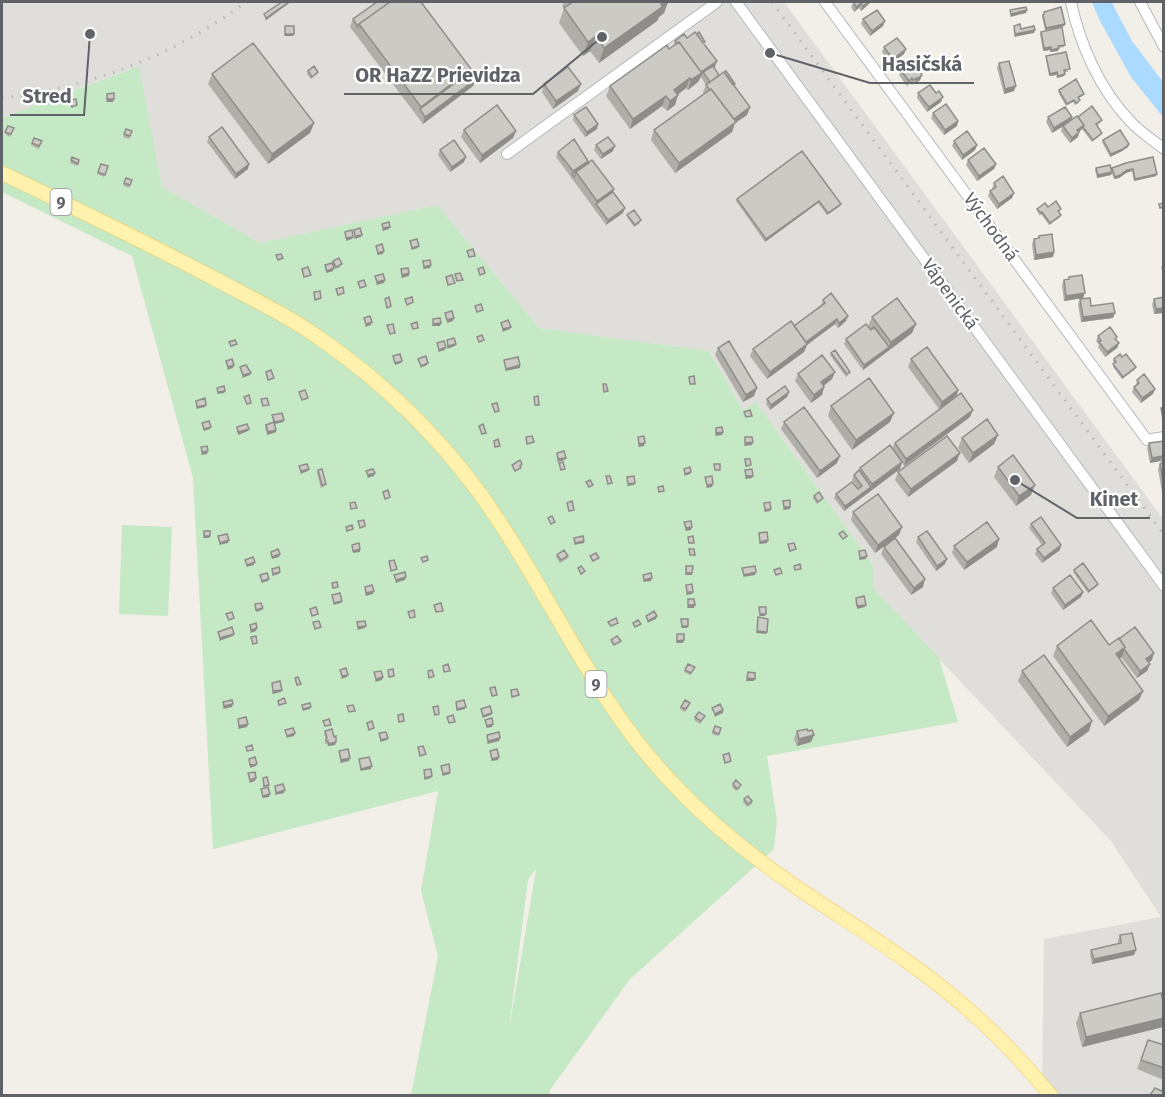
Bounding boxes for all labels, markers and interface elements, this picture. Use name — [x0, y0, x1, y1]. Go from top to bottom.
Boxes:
callout: Hasičská — [870, 45, 974, 83]
text: Hasičská — [882, 52, 962, 76]
callout: OR HaZZ Prievidza — [344, 56, 533, 94]
text: OR HaZZ Prievidza — [355, 63, 521, 87]
callout: Stred — [10, 77, 84, 115]
text: Stred — [22, 84, 72, 108]
street label: Východná — [959, 188, 1023, 266]
road number: 9 — [50, 189, 72, 215]
street label: Vápenická — [917, 254, 983, 334]
callout: Kinet — [1077, 480, 1150, 518]
text: Kinet — [1090, 487, 1139, 511]
road number: 9 — [586, 671, 606, 697]

